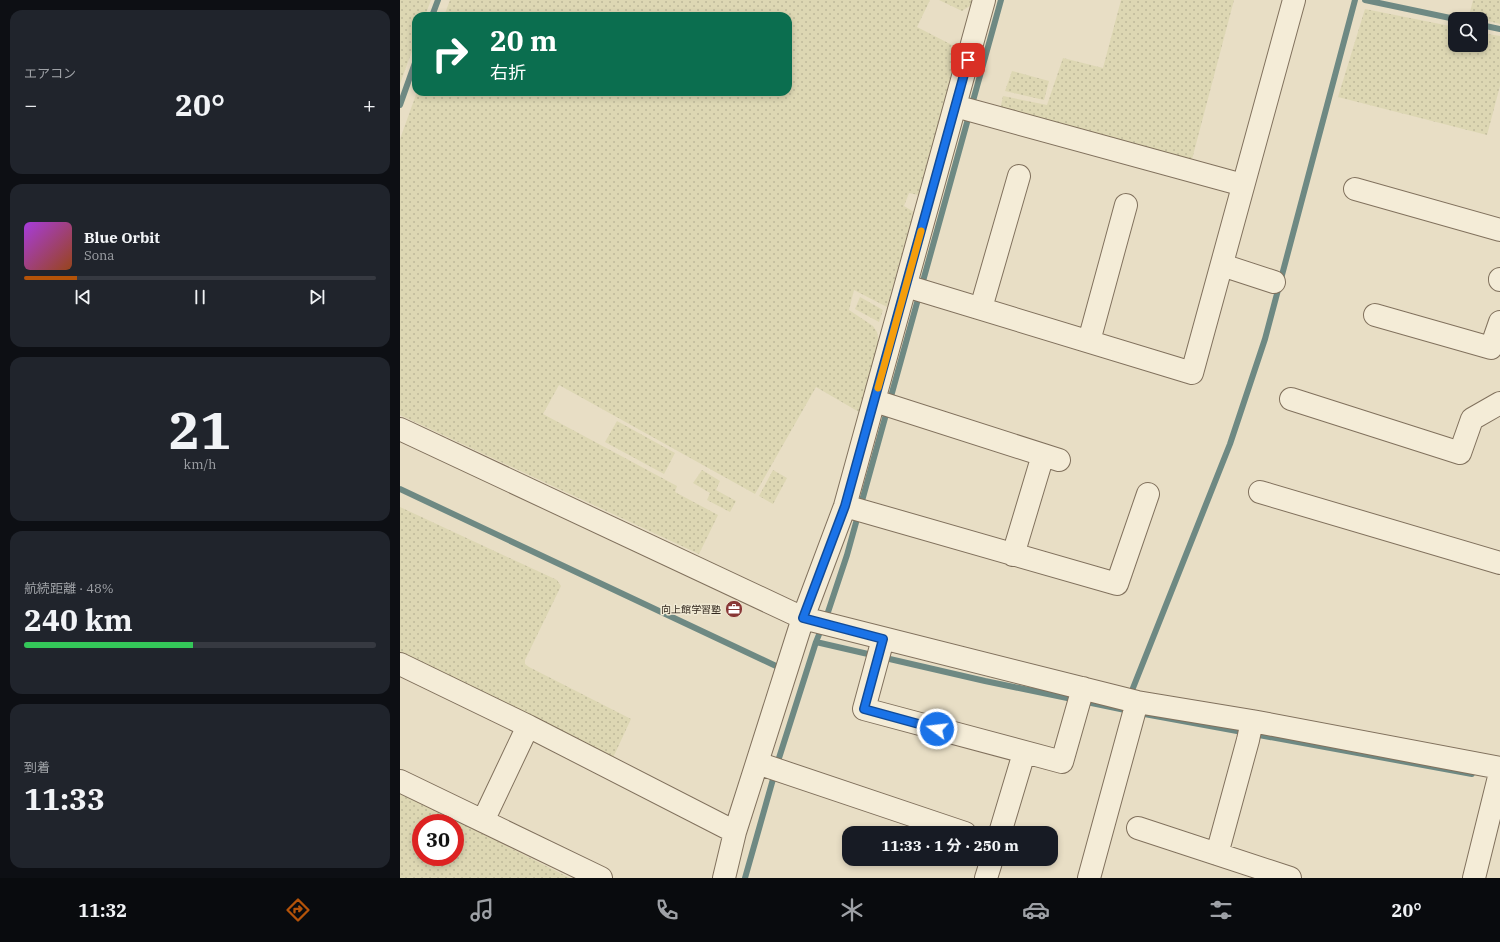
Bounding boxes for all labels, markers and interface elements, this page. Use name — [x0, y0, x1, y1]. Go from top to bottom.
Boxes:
map controls — [1448, 12, 1488, 52]
button: search — [1448, 12, 1488, 52]
text: 20 m — [490, 22, 557, 59]
icon: right — [424, 28, 476, 80]
pin — [951, 43, 985, 77]
icon: arrive — [957, 49, 979, 71]
text: 右折 — [490, 61, 526, 84]
text: エアコン — [24, 65, 76, 82]
text: 20° — [175, 85, 225, 124]
text: − — [24, 90, 37, 119]
text: + — [363, 90, 376, 119]
text: Blue Orbit — [84, 228, 160, 247]
text: Sona — [84, 247, 114, 264]
icon: previous — [72, 286, 94, 308]
icon: pause — [189, 286, 211, 308]
icon: next — [306, 286, 328, 308]
text: 21 — [169, 396, 231, 463]
text: km/h — [184, 456, 216, 473]
text: 航続距離 · 48% — [24, 580, 114, 597]
office icon: 向上館学習塾 — [724, 599, 744, 619]
text: 240 km — [24, 600, 133, 639]
place label: 向上館学習塾 — [661, 603, 721, 616]
position arrow — [916, 708, 958, 750]
text: 到着 — [24, 759, 50, 776]
text: 11:33 — [24, 779, 105, 818]
speed limit sign: 30 — [412, 814, 464, 866]
text: 11:33 · 1 分 · 250 m — [881, 836, 1019, 855]
icon: directions — [284, 896, 312, 924]
icon: music — [468, 896, 496, 924]
icon: phone — [653, 896, 681, 924]
icon: climate — [838, 896, 866, 924]
icon: car — [1022, 896, 1050, 924]
icon: filters — [1207, 896, 1235, 924]
text: 11:32 — [78, 899, 127, 922]
text: 20° — [1392, 899, 1422, 922]

